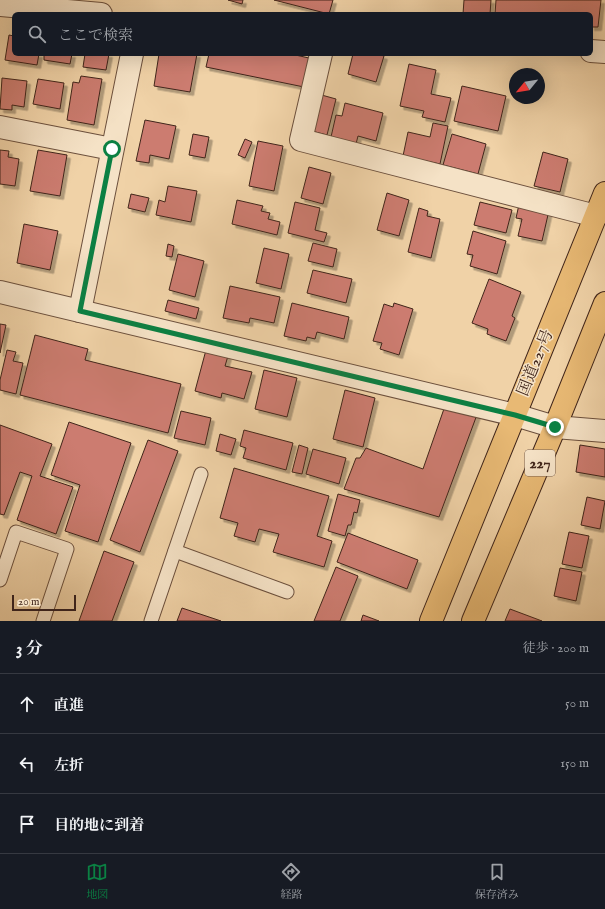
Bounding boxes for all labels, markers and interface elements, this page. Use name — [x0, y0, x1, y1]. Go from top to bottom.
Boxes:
search box — [12, 12, 593, 56]
icon: search — [26, 23, 48, 45]
text: ここで検索 — [58, 26, 133, 45]
north arrow — [509, 68, 545, 104]
route start — [103, 140, 121, 158]
street label: 国道227号 — [514, 327, 558, 399]
route end — [546, 418, 564, 436]
road number: 227 — [525, 450, 555, 476]
scale bar — [12, 593, 76, 612]
text: 20 m — [18, 595, 39, 609]
text: 3 分 — [16, 639, 43, 660]
text: 徒歩 · 200 m — [523, 640, 589, 657]
icon: ahead — [16, 693, 38, 715]
text: 50 m — [565, 695, 589, 712]
text: 直進 — [54, 696, 84, 715]
icon: left — [16, 753, 38, 775]
text: 150 m — [560, 755, 589, 772]
text: 左折 — [54, 756, 84, 775]
icon: arrive — [16, 813, 38, 835]
text: 目的地に到着 — [54, 816, 144, 835]
tab: 地図 — [86, 861, 108, 902]
tab: 経路 — [280, 861, 302, 902]
tab: 保存済み — [475, 861, 519, 902]

